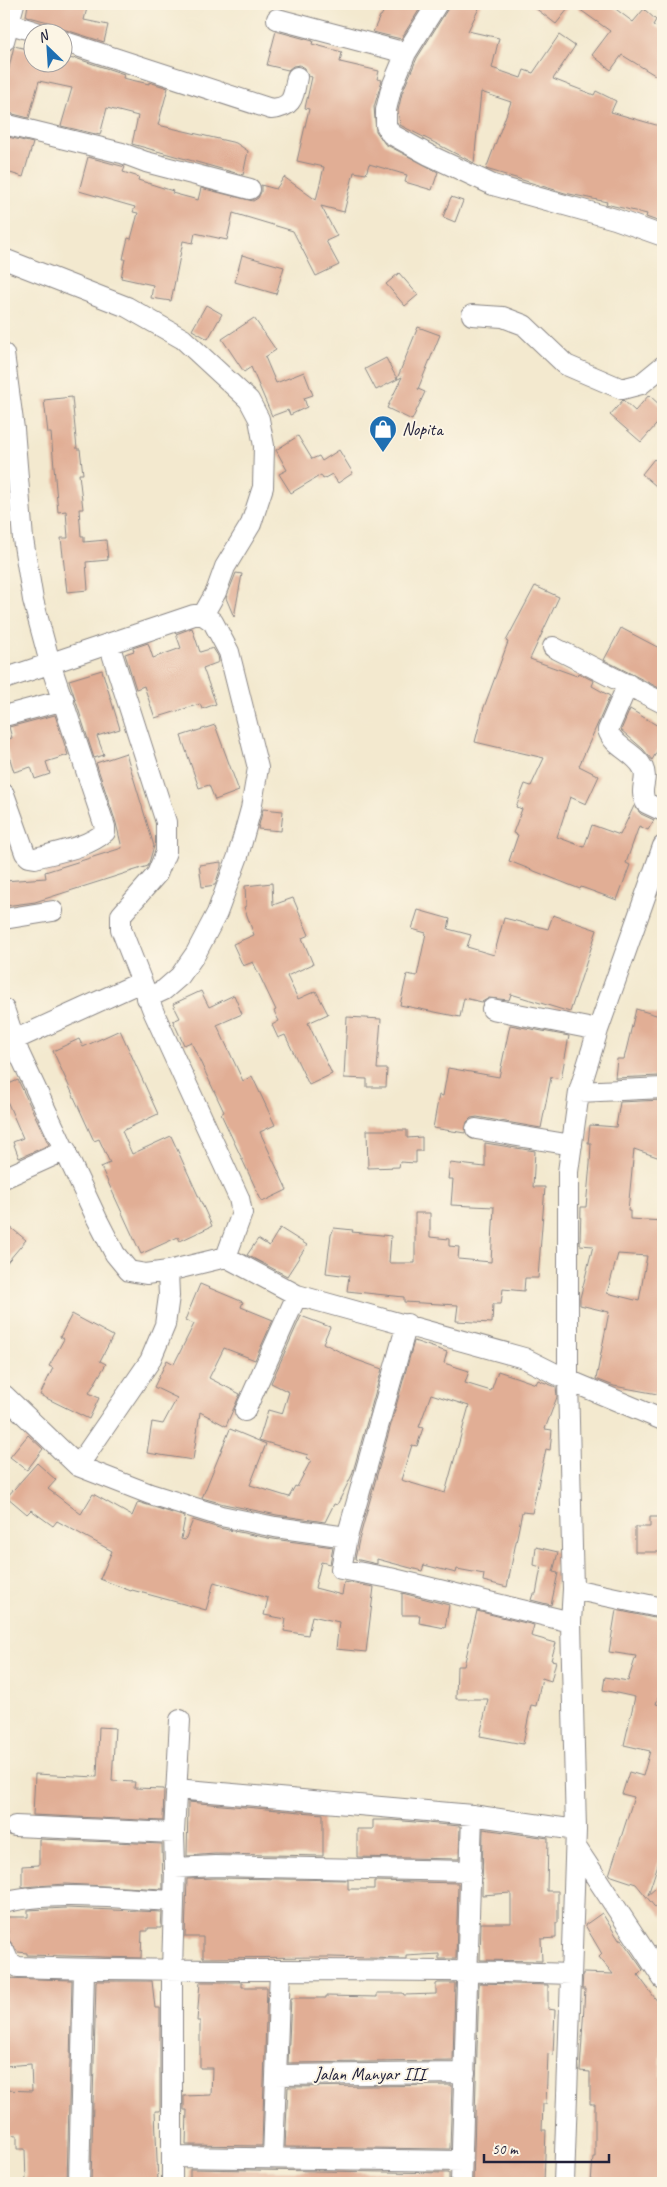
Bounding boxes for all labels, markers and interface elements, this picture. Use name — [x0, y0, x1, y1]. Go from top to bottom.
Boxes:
north arrow — [22, 22, 72, 72]
text: N — [35, 26, 52, 46]
shop icon: Nopita — [368, 414, 398, 453]
place label: Nopita — [402, 418, 444, 440]
street label: Jalan Manyar III — [314, 2063, 429, 2085]
scale bar — [484, 2132, 610, 2164]
text: 50 m — [492, 2140, 519, 2159]

